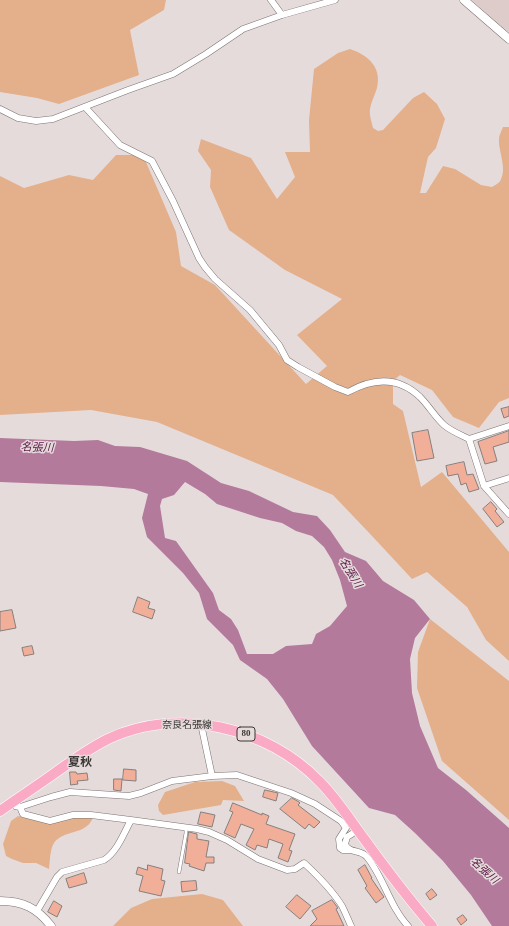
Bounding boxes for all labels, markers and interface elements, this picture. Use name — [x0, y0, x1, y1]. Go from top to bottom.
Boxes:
water label: 名張川 — [20, 441, 54, 455]
water label: 名張川 — [336, 556, 364, 590]
street label: 奈良名張線 — [162, 719, 212, 731]
road number: 80 — [237, 727, 255, 741]
district label: 夏秋 — [68, 756, 92, 770]
water label: 名張川 — [467, 855, 501, 887]

